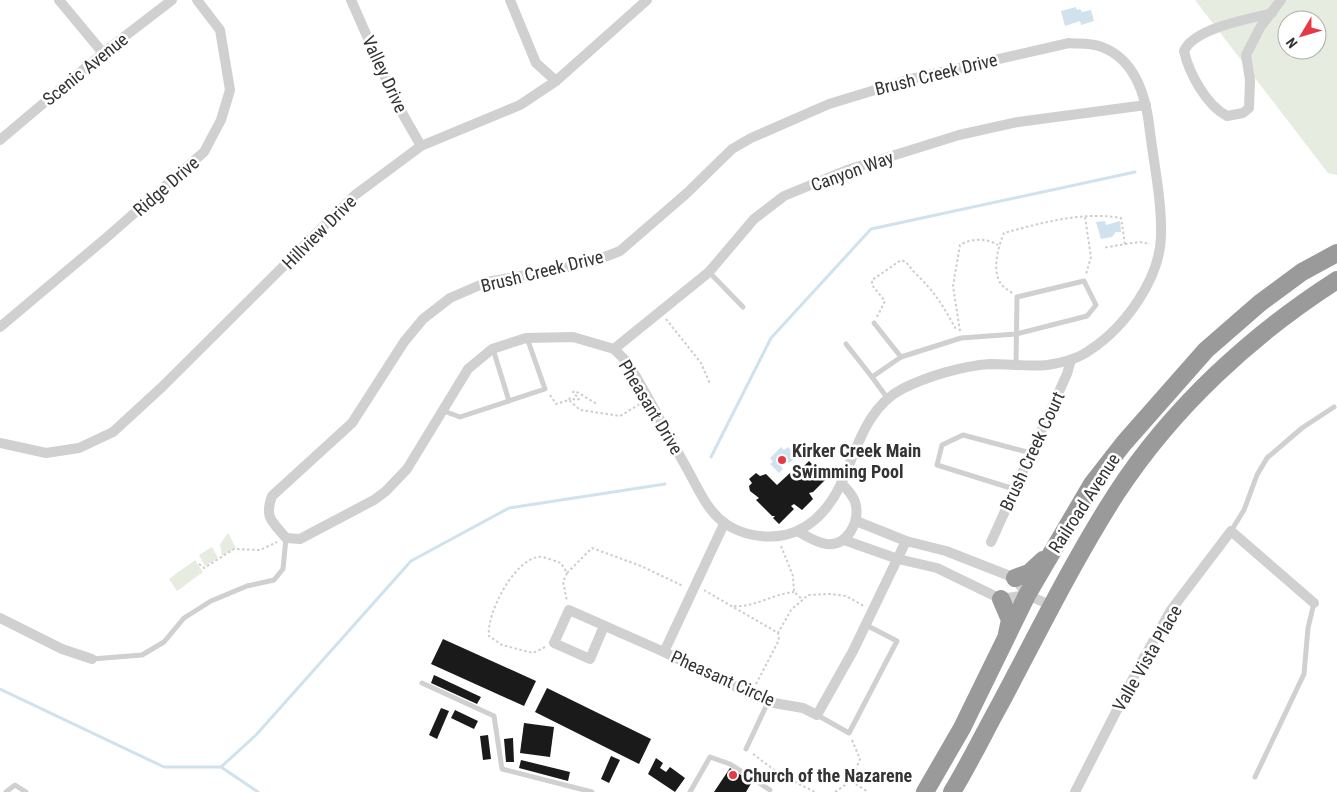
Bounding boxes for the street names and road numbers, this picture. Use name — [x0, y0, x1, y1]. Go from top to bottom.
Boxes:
street label: Scenic Avenue — [38, 28, 132, 110]
street label: Valley Drive — [358, 32, 412, 116]
street label: Brush Creek Drive — [873, 49, 999, 99]
street label: Canyon Way — [808, 146, 897, 196]
street label: Ridge Drive — [129, 152, 203, 220]
street label: Hillview Drive — [278, 191, 360, 273]
street label: Brush Creek Drive — [479, 246, 605, 296]
street label: Pheasant Drive — [615, 356, 687, 458]
street label: Brush Creek Court — [995, 388, 1069, 514]
street label: Railroad Avenue — [1044, 449, 1124, 557]
street label: Valle Vista Place — [1108, 601, 1186, 715]
street label: Pheasant Circle — [668, 646, 778, 710]

